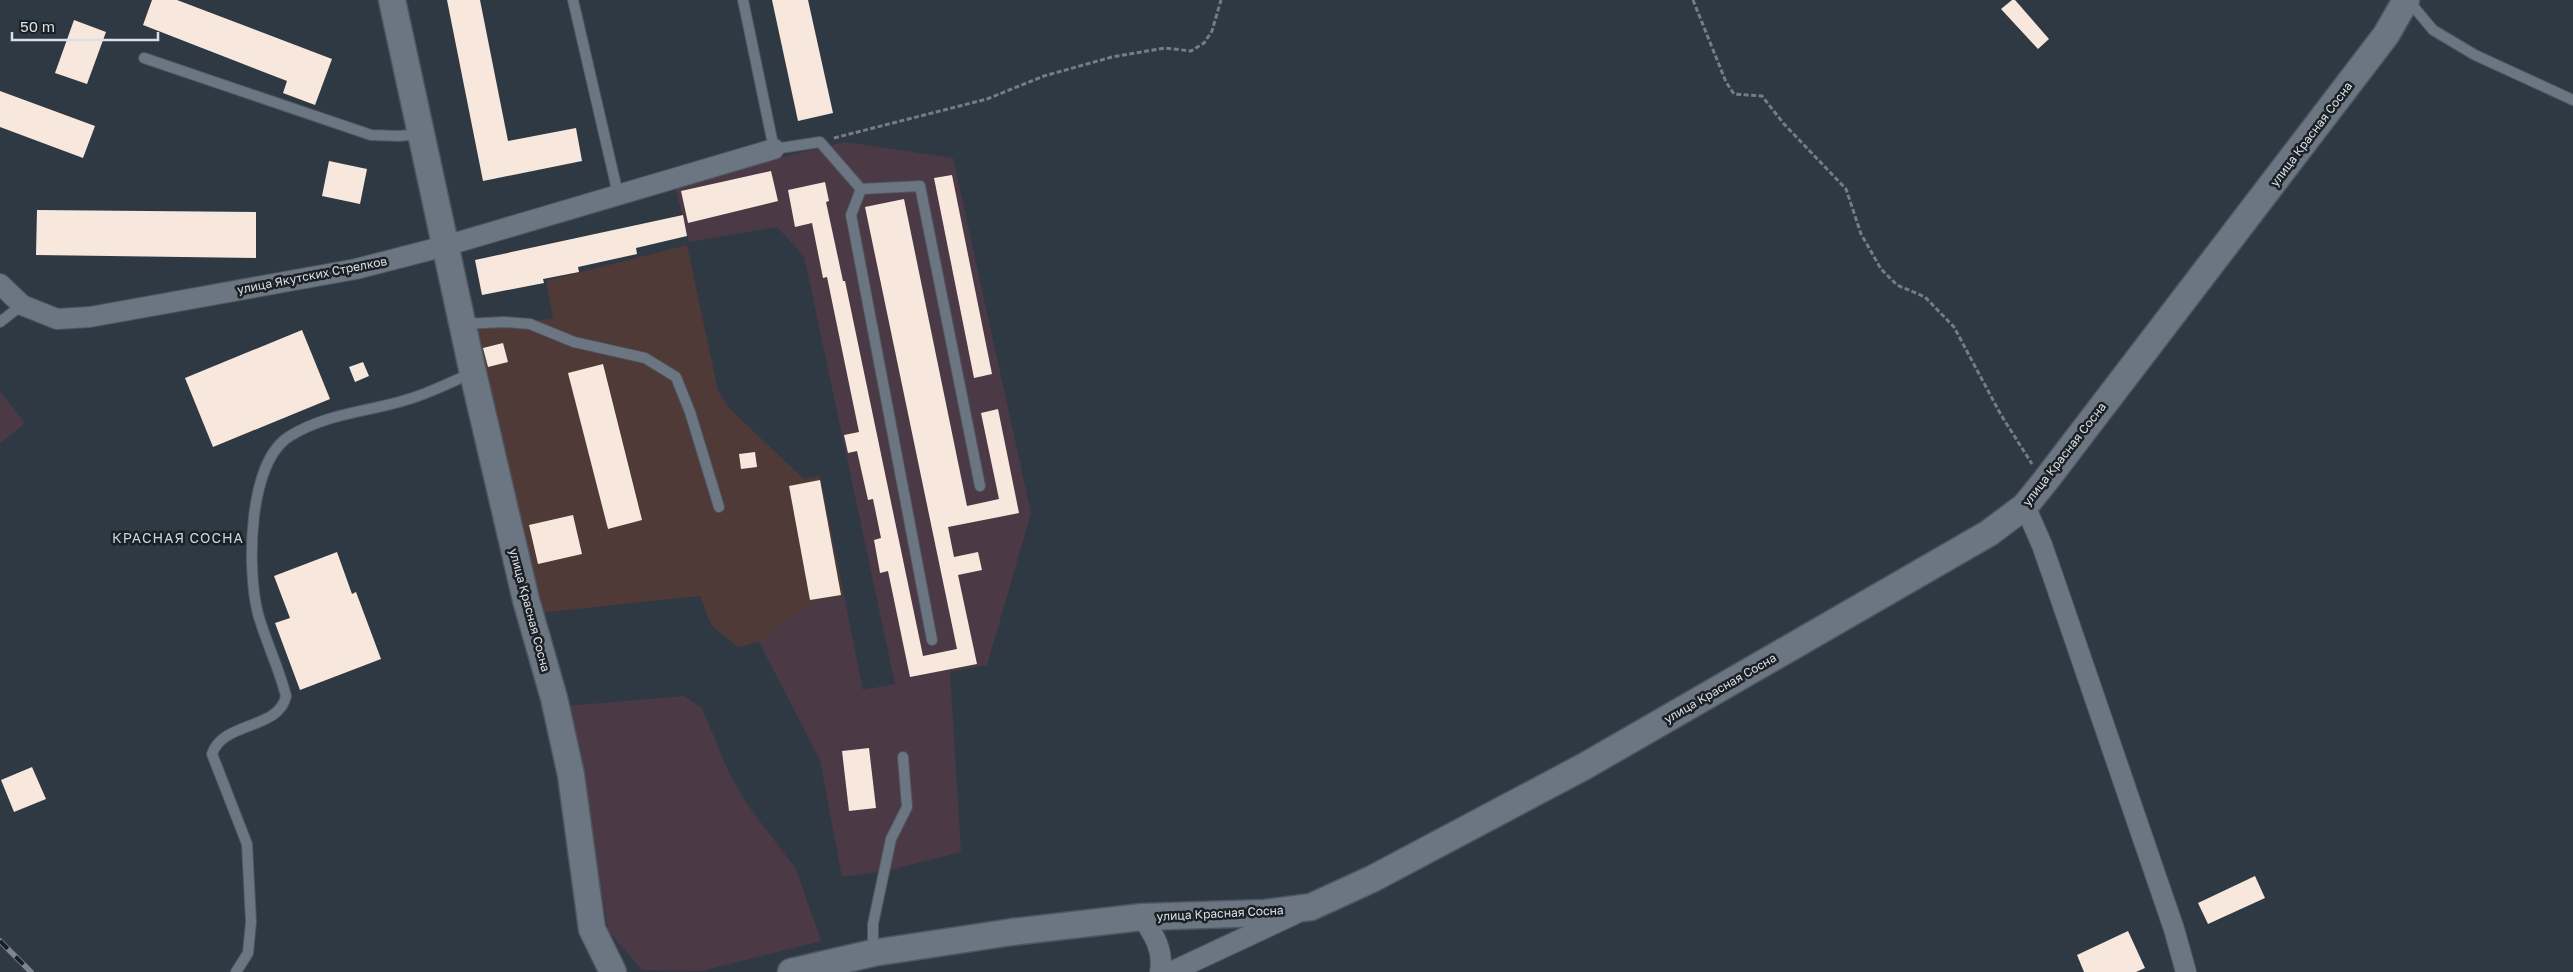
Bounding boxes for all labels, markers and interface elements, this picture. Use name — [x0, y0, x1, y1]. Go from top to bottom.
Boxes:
scale bar — [12, 10, 159, 42]
text: 50 m — [20, 17, 55, 35]
street label: улица Красная Сосна — [2267, 79, 2355, 189]
street label: улица Якутских Стрелков — [236, 253, 388, 297]
street label: улица Красная Сосна — [2019, 399, 2109, 509]
district label: КРАСНАЯ СОСНА — [112, 529, 244, 546]
street label: улица Красная Сосна — [506, 547, 554, 673]
street label: улица Красная Сосна — [1661, 650, 1779, 726]
street label: улица Красная Сосна — [1156, 902, 1284, 924]

